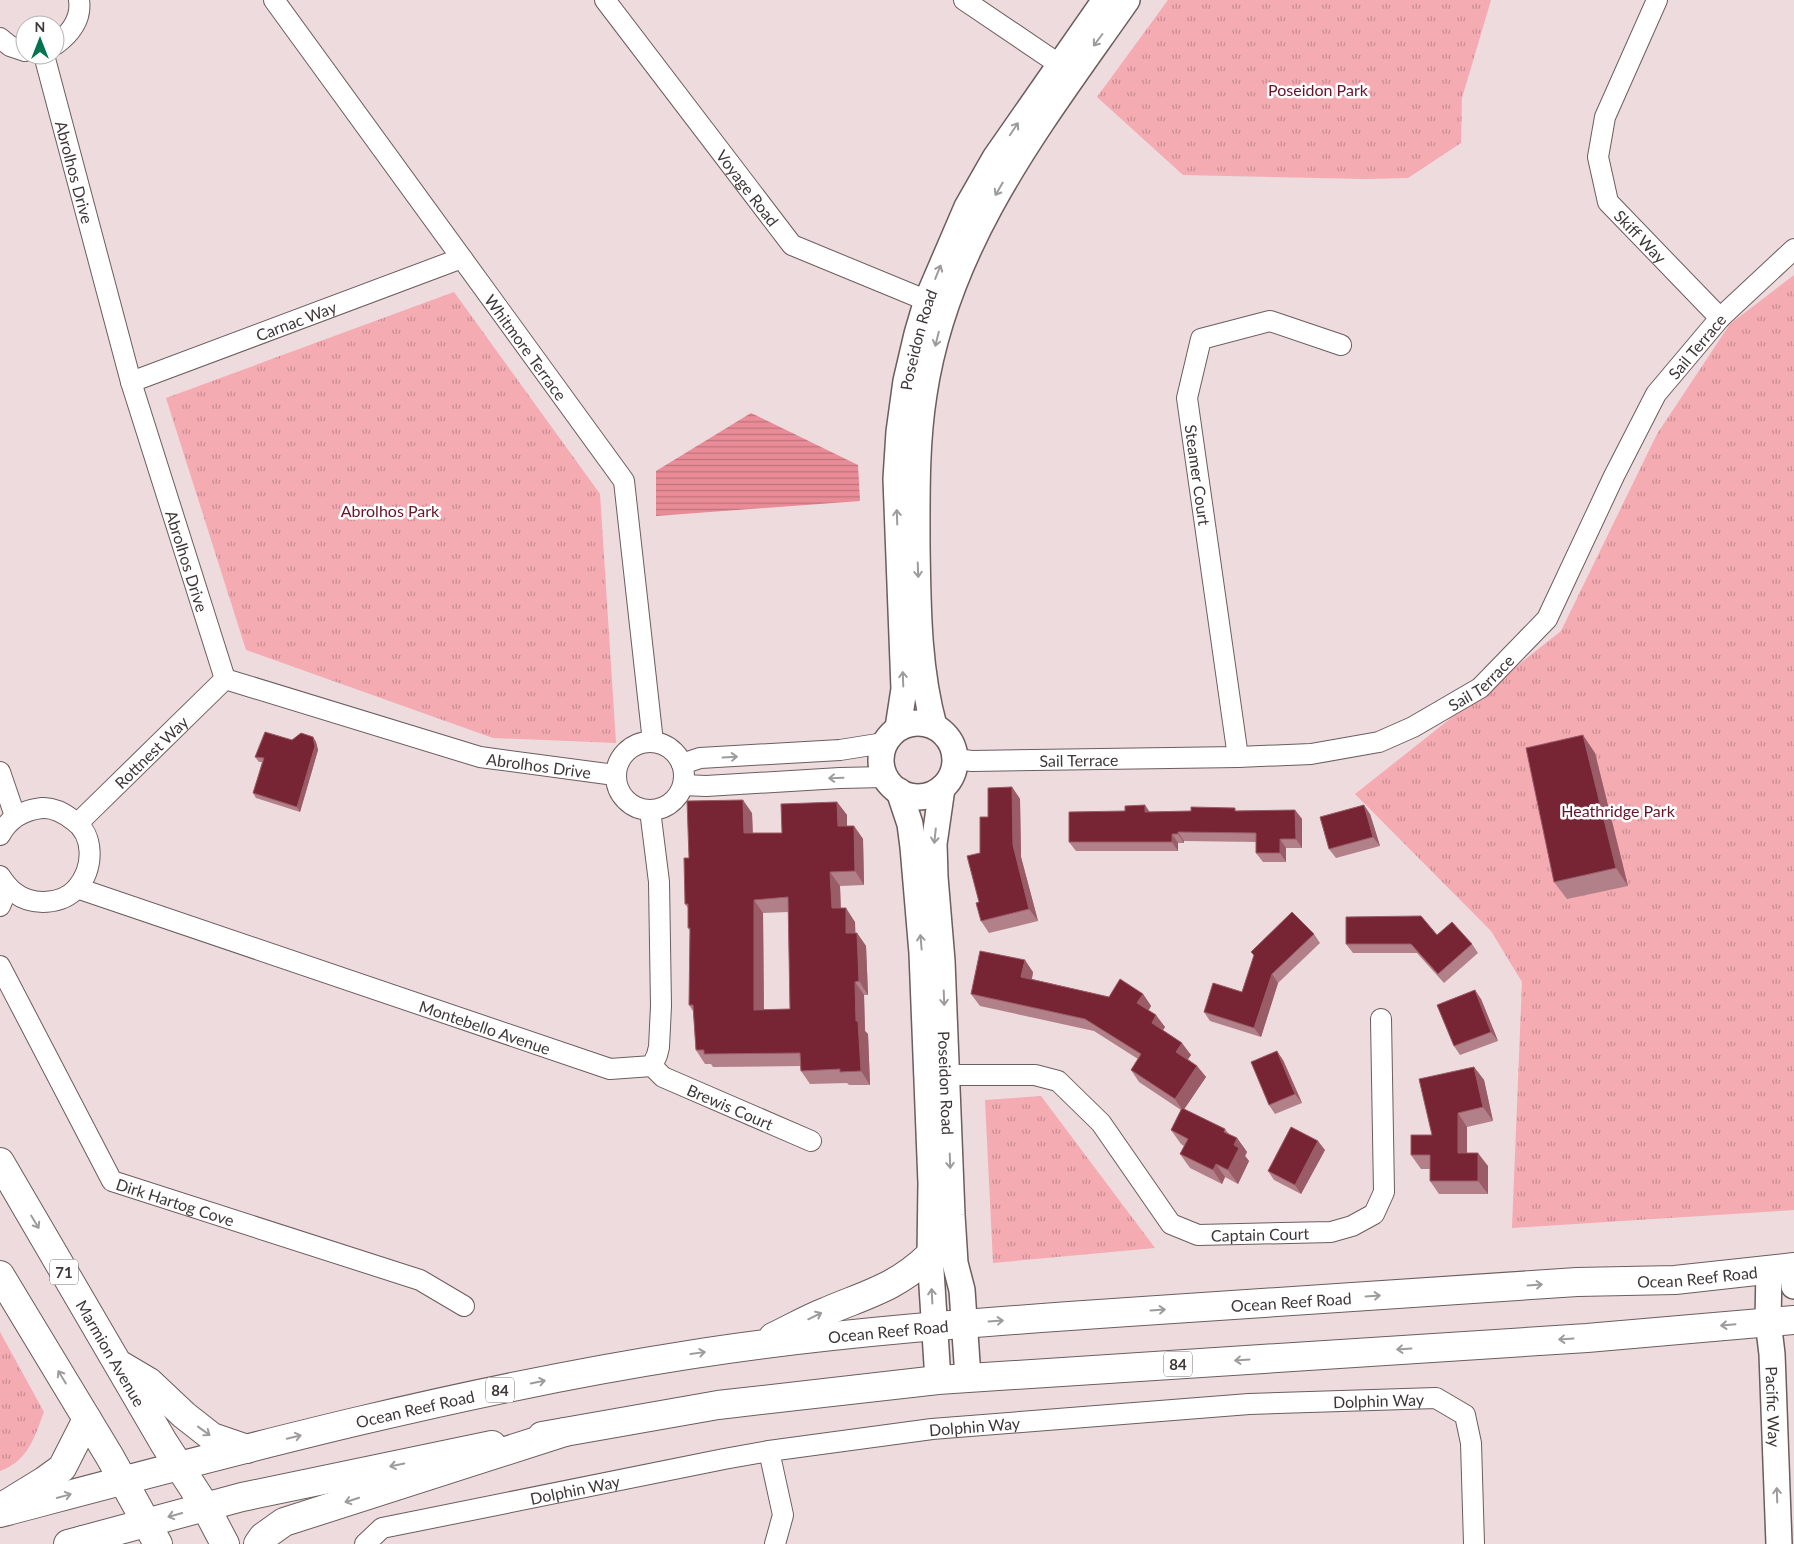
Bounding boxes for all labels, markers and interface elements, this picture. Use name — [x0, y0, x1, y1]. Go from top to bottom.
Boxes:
north arrow — [15, 15, 65, 65]
text: N — [35, 18, 45, 35]
one-way arrow — [1093, 33, 1104, 46]
park label: Poseidon Park — [1268, 80, 1369, 99]
street label: Abrolhos Drive — [52, 119, 98, 225]
one-way arrow — [1009, 123, 1019, 137]
street label: Voyage Road — [713, 146, 783, 229]
one-way arrow — [993, 182, 1003, 196]
street label: Skiff Way — [1611, 205, 1671, 267]
one-way arrow — [934, 265, 943, 281]
street label: Poseidon Road — [895, 286, 940, 391]
street label: Whitmore Terrace — [482, 290, 571, 404]
street label: Carnac Way — [253, 296, 339, 344]
street label: Sail Terrace — [1664, 310, 1729, 382]
one-way arrow — [931, 330, 941, 346]
street label: Steamer Court — [1182, 423, 1215, 527]
park label: Abrolhos Park — [341, 501, 440, 520]
street label: Abrolhos Drive — [163, 508, 213, 614]
one-way arrow — [893, 509, 902, 525]
one-way arrow — [913, 561, 922, 577]
street label: Sail Terrace — [1445, 650, 1517, 714]
one-way arrow — [898, 672, 908, 688]
street label: Rottnest Way — [110, 711, 192, 792]
street label: Abrolhos Drive — [485, 748, 592, 781]
street label: Sail Terrace — [1039, 749, 1119, 769]
one-way arrow — [722, 752, 738, 762]
one-way arrow — [828, 773, 844, 783]
park label: Heathridge Park — [1561, 801, 1676, 820]
one-way arrow — [930, 828, 940, 844]
one-way arrow — [916, 934, 926, 950]
one-way arrow — [939, 990, 949, 1006]
street label: Montebello Avenue — [417, 996, 553, 1058]
street label: Poseidon Road — [935, 1031, 958, 1135]
street label: Brewis Court — [685, 1079, 776, 1133]
one-way arrow — [945, 1152, 955, 1169]
street label: Dirk Hartog Cove — [114, 1174, 237, 1229]
one-way arrow — [30, 1214, 40, 1228]
street label: Captain Court — [1211, 1223, 1310, 1244]
road number: 71 — [50, 1260, 78, 1284]
street label: Ocean Reef Road — [1637, 1262, 1759, 1290]
one-way arrow — [1526, 1281, 1542, 1290]
street label: Ocean Reef Road — [1230, 1288, 1352, 1315]
one-way arrow — [927, 1289, 936, 1305]
one-way arrow — [1364, 1291, 1380, 1301]
street label: Marmion Avenue — [73, 1296, 150, 1409]
one-way arrow — [1150, 1306, 1166, 1315]
one-way arrow — [808, 1311, 823, 1321]
street label: Ocean Reef Road — [827, 1316, 949, 1346]
one-way arrow — [988, 1317, 1004, 1326]
one-way arrow — [1720, 1320, 1736, 1330]
one-way arrow — [1558, 1334, 1574, 1344]
one-way arrow — [1396, 1345, 1412, 1354]
one-way arrow — [690, 1348, 706, 1358]
road number: 84 — [1164, 1352, 1192, 1376]
one-way arrow — [1234, 1355, 1250, 1364]
street label: Pacific Way — [1763, 1366, 1785, 1448]
one-way arrow — [57, 1371, 67, 1385]
one-way arrow — [530, 1377, 546, 1386]
road number: 84 — [486, 1378, 514, 1402]
street label: Ocean Reef Road — [354, 1386, 476, 1431]
street label: Dolphin Way — [1333, 1389, 1425, 1411]
street label: Dolphin Way — [928, 1413, 1021, 1439]
one-way arrow — [197, 1425, 210, 1436]
one-way arrow — [286, 1432, 302, 1441]
one-way arrow — [390, 1460, 406, 1470]
street label: Dolphin Way — [528, 1471, 622, 1507]
one-way arrow — [1773, 1488, 1782, 1504]
one-way arrow — [55, 1491, 71, 1500]
one-way arrow — [344, 1495, 360, 1505]
one-way arrow — [168, 1511, 184, 1520]

